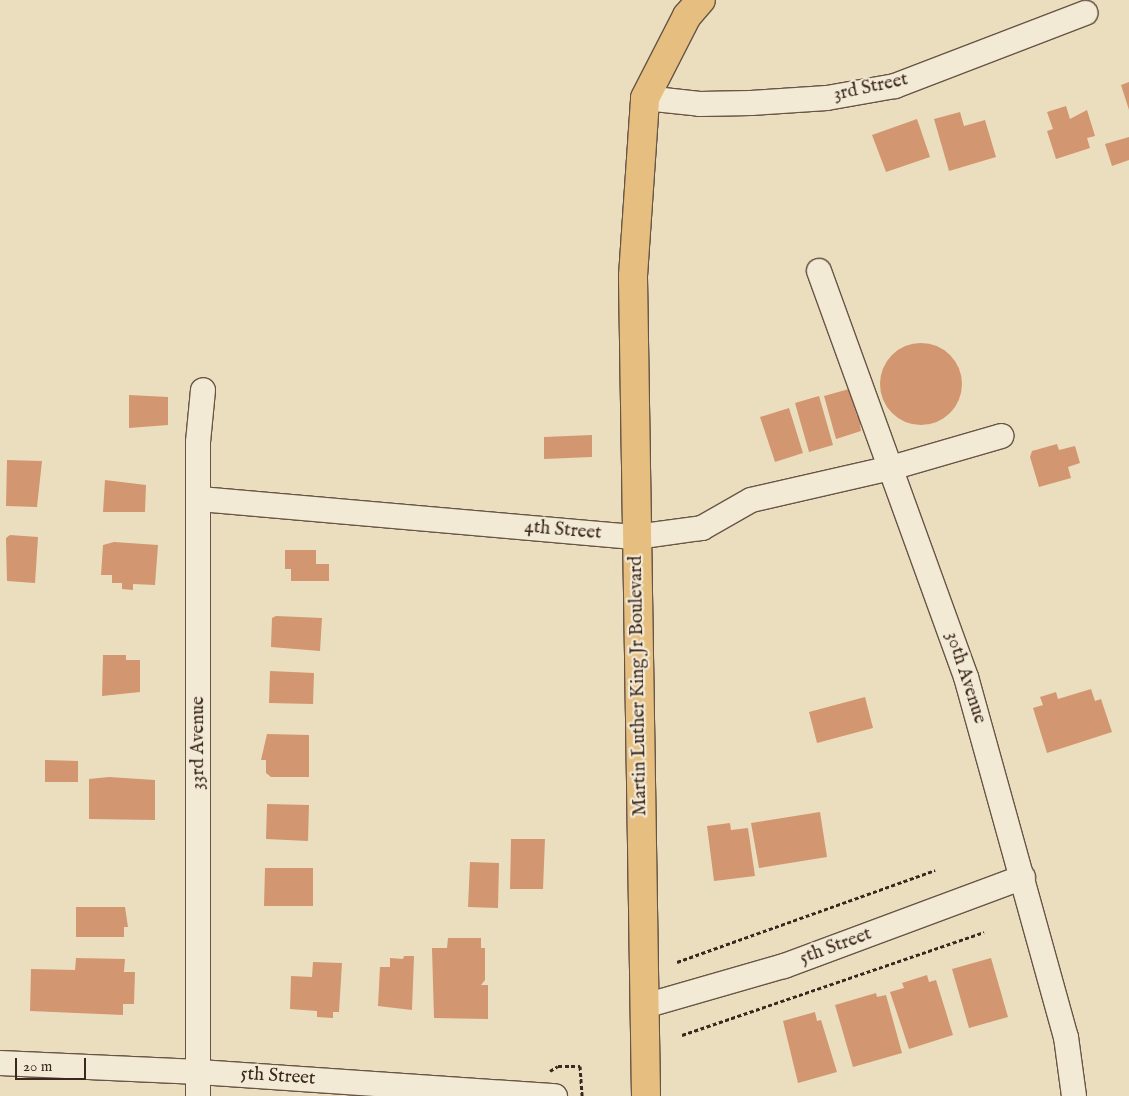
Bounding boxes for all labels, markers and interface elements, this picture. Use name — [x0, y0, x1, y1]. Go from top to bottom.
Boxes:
street label: 3rd Street — [832, 69, 910, 107]
street label: 4th Street — [524, 516, 602, 546]
street label: Martin Luther King Jr Boulevard — [625, 556, 653, 816]
street label: 30th Avenue — [939, 629, 991, 727]
street label: 33rd Avenue — [188, 696, 210, 790]
street label: 5th Street — [797, 923, 875, 971]
scale bar — [18, 1048, 89, 1080]
text: 20 m — [23, 1057, 52, 1076]
street label: 5th Street — [240, 1063, 316, 1091]

